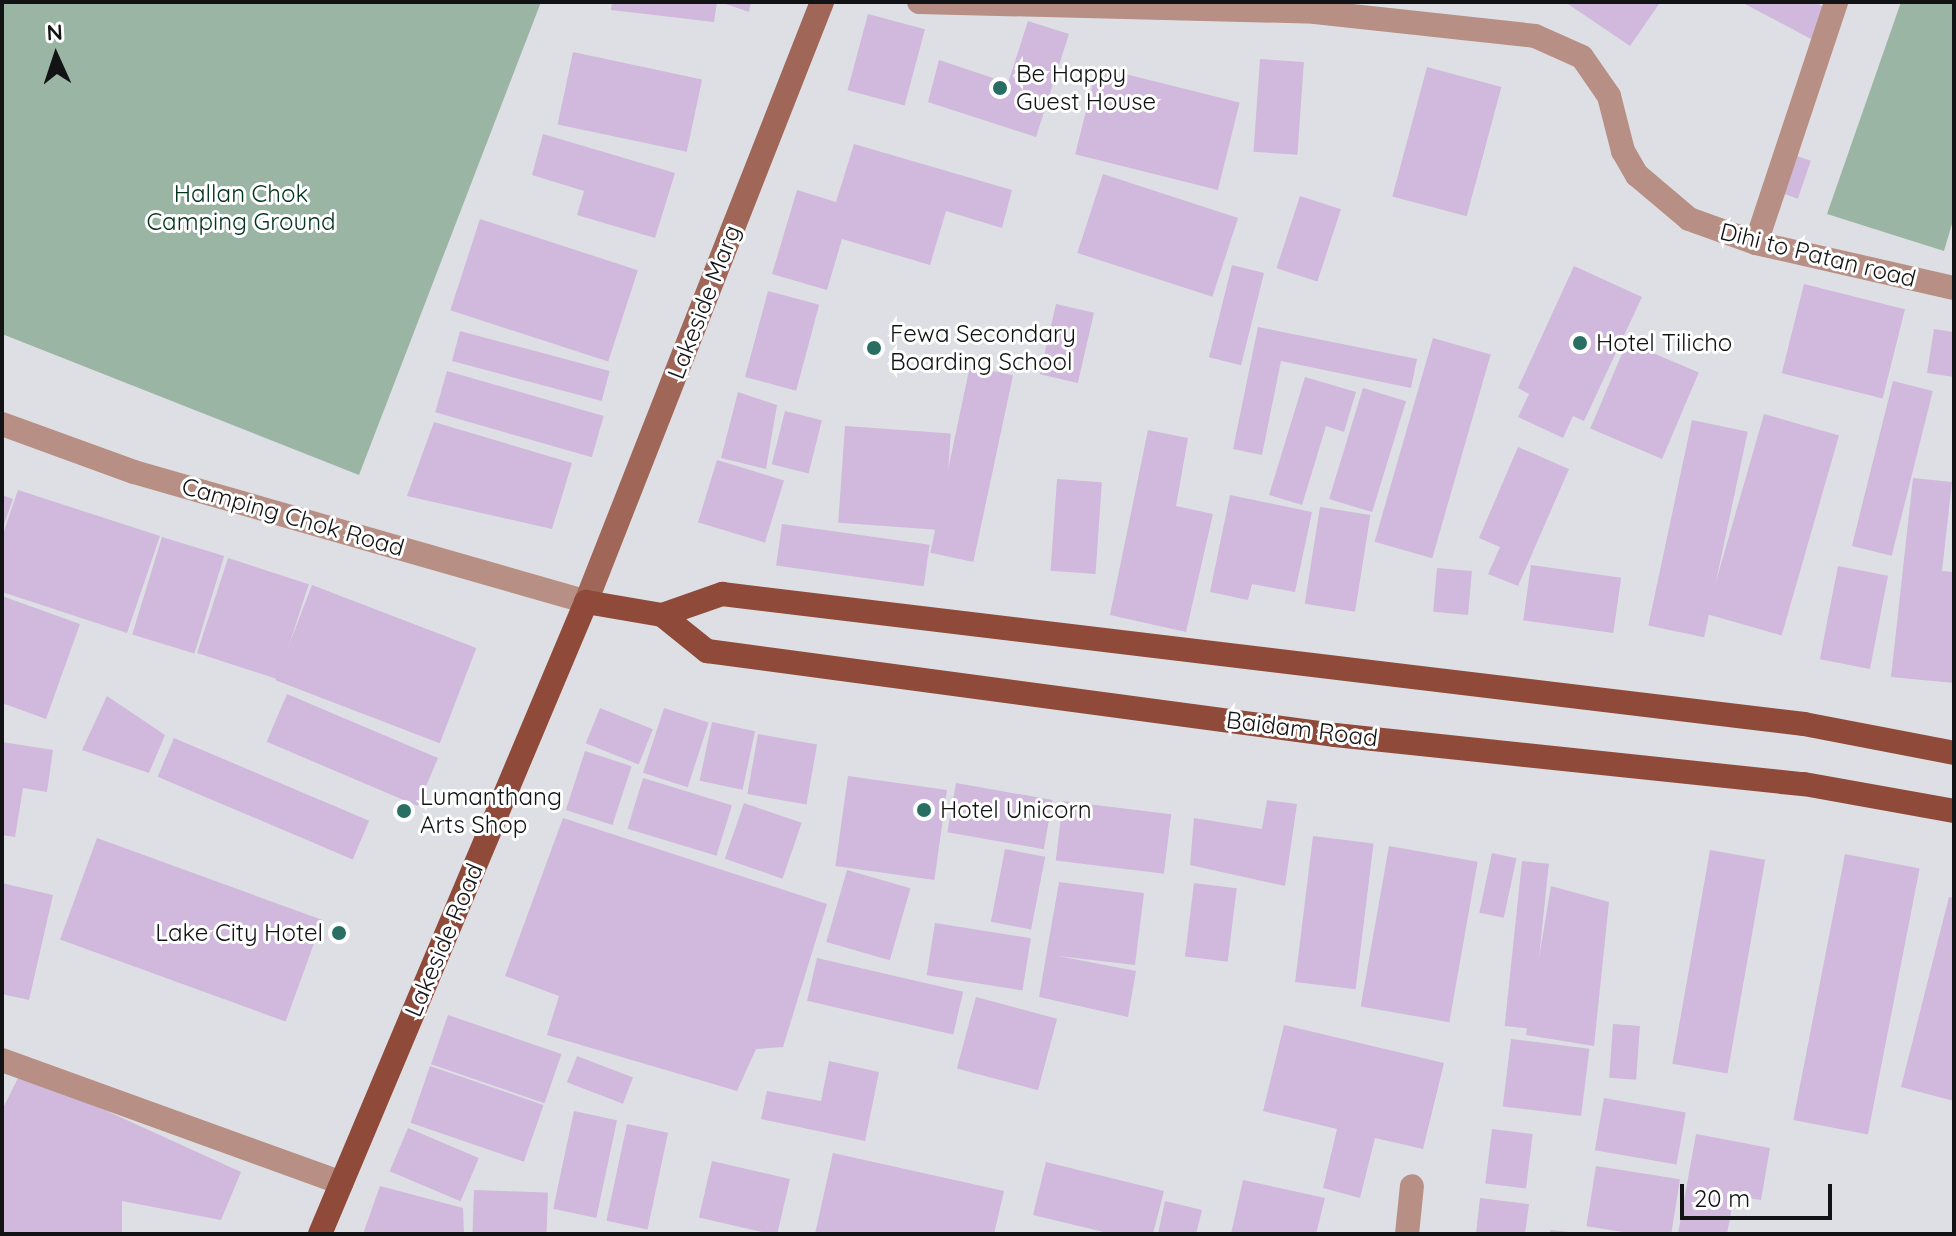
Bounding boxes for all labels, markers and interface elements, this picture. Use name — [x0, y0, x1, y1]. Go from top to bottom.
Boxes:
north arrow — [16, 16, 96, 96]
text: N — [46, 18, 64, 46]
place label: Be Happy Guest House — [1016, 60, 1156, 116]
marker: Be Happy Guest House — [991, 79, 1009, 97]
park label: Hallan Chok Camping Ground — [146, 180, 336, 236]
street label: Dihi to Patan road — [1717, 217, 1919, 293]
street label: Lakeside Marg — [661, 221, 747, 383]
place label: Fewa Secondary Boarding School — [890, 320, 1076, 376]
place label: Hotel Tilicho — [1596, 329, 1732, 357]
marker: Hotel Tilicho — [1571, 334, 1589, 352]
marker: Fewa Secondary Boarding School — [865, 339, 883, 357]
street label: Camping Chok Road — [179, 471, 407, 563]
street label: Baidam Road — [1225, 705, 1379, 753]
place label: Lumanthang Arts Shop — [420, 783, 562, 839]
place label: Hotel Unicorn — [940, 796, 1092, 824]
marker: Hotel Unicorn — [915, 801, 933, 819]
marker: Lumanthang Arts Shop — [395, 802, 413, 820]
street label: Lakeside Road — [399, 859, 489, 1021]
place label: Lake City Hotel — [155, 919, 323, 947]
marker: Lake City Hotel — [330, 924, 348, 942]
scale bar — [1684, 1168, 1836, 1218]
text: 20 m — [1694, 1183, 1750, 1213]

